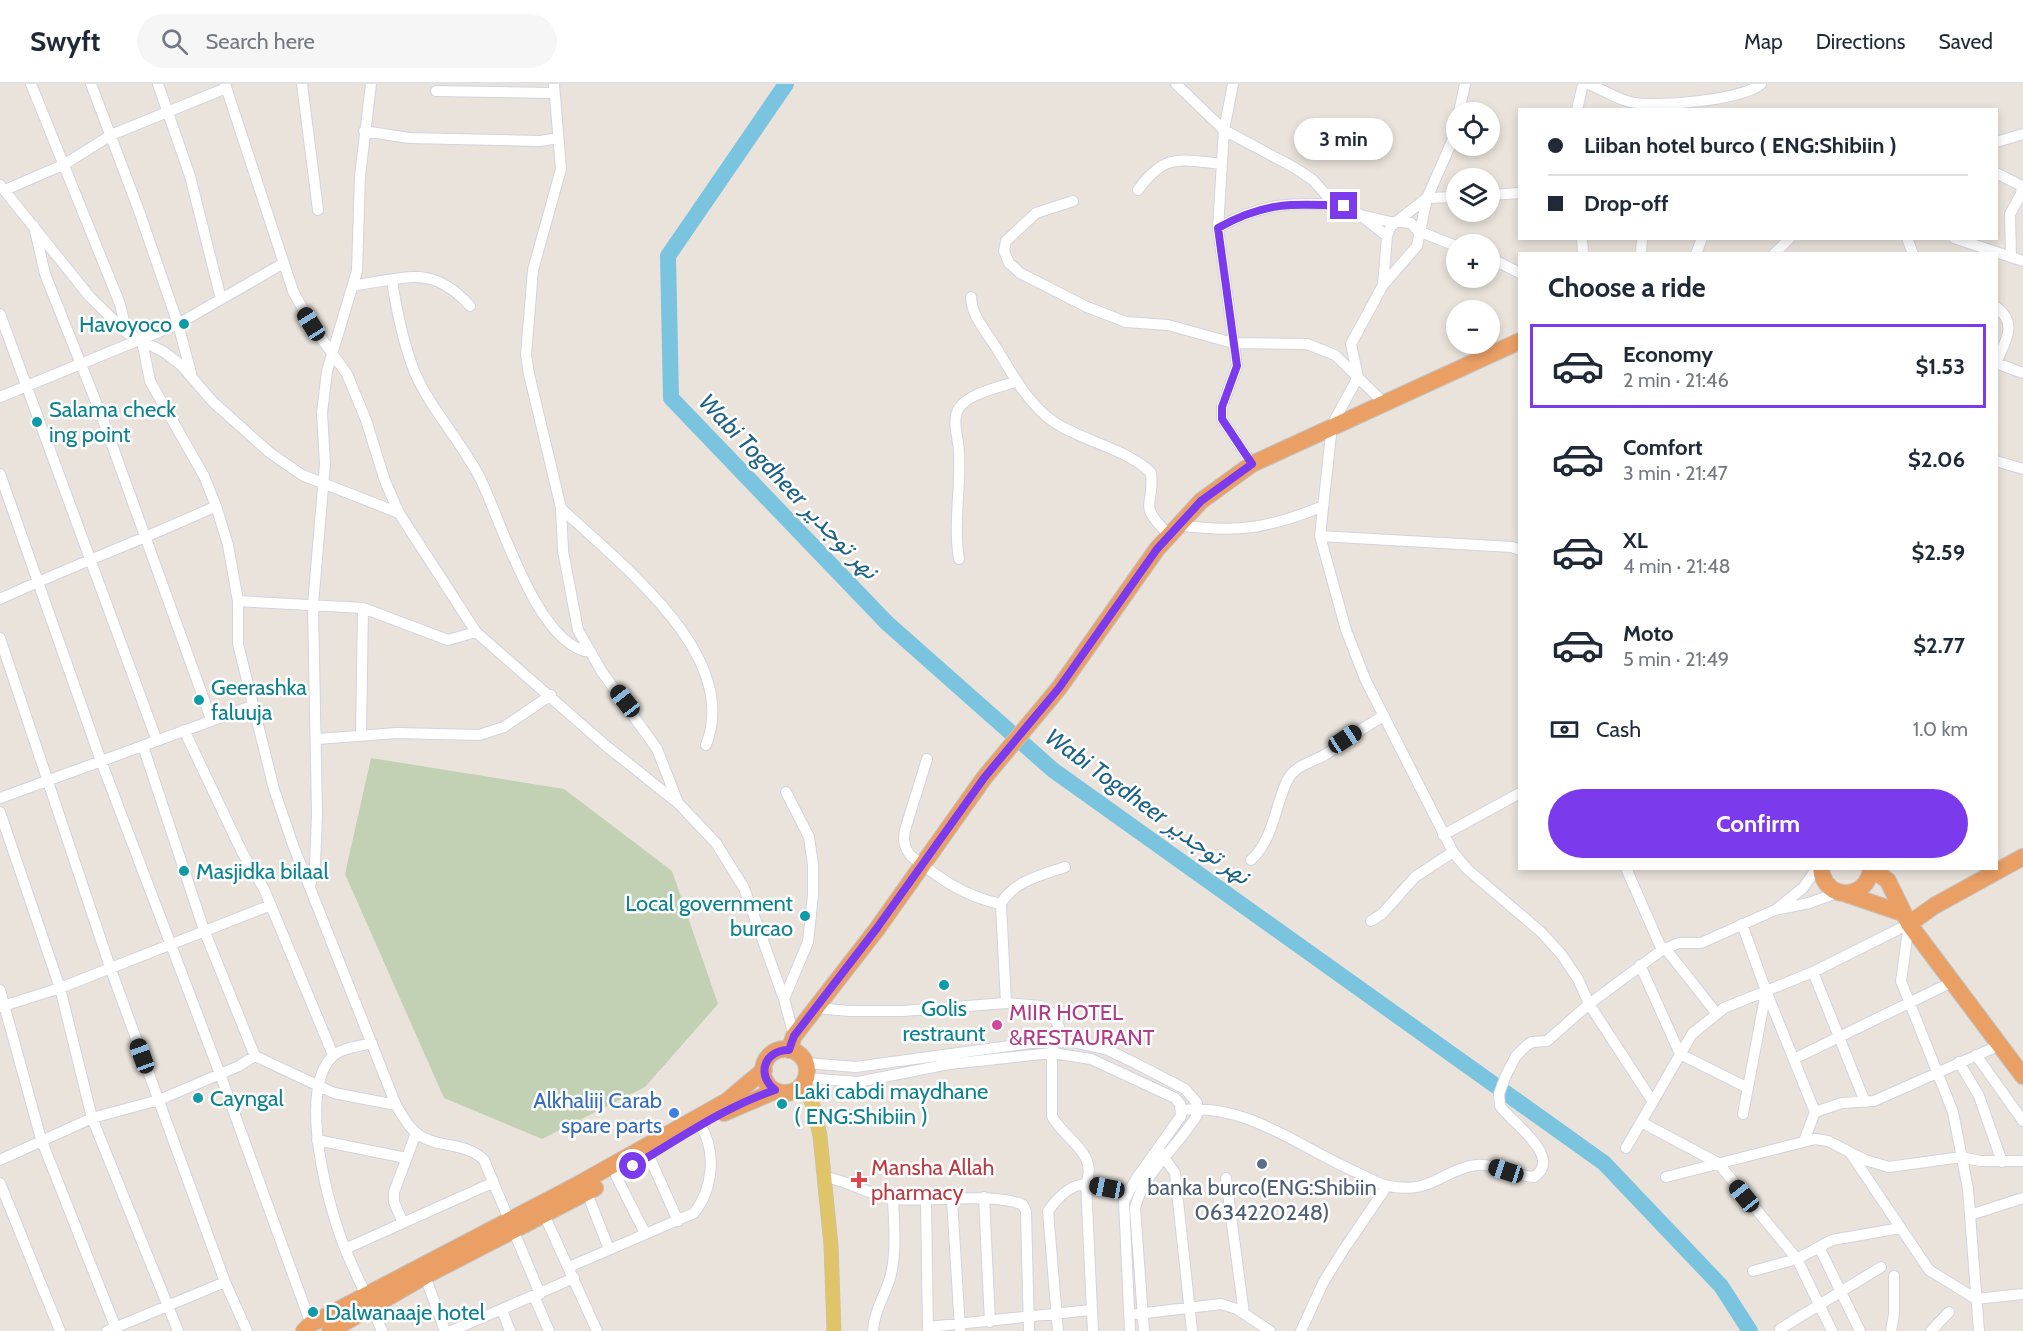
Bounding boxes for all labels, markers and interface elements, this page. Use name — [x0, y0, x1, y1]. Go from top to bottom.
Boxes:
search box — [137, 14, 557, 68]
text: Swyft — [30, 24, 101, 58]
icon: search — [158, 25, 191, 58]
text: Search here — [206, 28, 315, 55]
text: Map — [1744, 29, 1783, 54]
text: Directions — [1816, 29, 1905, 54]
text: Saved — [1938, 29, 1993, 54]
map controls — [1446, 102, 1500, 354]
button: locate — [1446, 102, 1500, 156]
callout: 3 min — [1294, 119, 1394, 161]
text: 3 min — [1319, 127, 1368, 151]
text: Liiban hotel burco ( ENG:Shibiin ) — [1584, 132, 1897, 159]
button: layers — [1446, 168, 1500, 222]
text: Drop-off — [1584, 190, 1668, 217]
route end — [1330, 192, 1357, 219]
button: + — [1446, 234, 1500, 288]
text: Choose a ride — [1548, 271, 1706, 304]
button: − — [1446, 300, 1500, 354]
car — [294, 304, 328, 344]
place label: Havoyoco — [79, 311, 172, 338]
marker: Havoyoco — [177, 317, 191, 331]
icon: car — [1551, 339, 1605, 393]
text: Economy — [1623, 341, 1713, 368]
text: $1.53 — [1916, 353, 1965, 380]
text: 2 min · 21:46 — [1623, 368, 1729, 392]
water label: Wabi Togdheer نهر توجدير — [692, 387, 886, 586]
place label: Salama check ing point — [49, 396, 176, 448]
marker: Salama check ing point — [30, 415, 44, 429]
icon: car — [1551, 432, 1605, 486]
text: Comfort — [1623, 434, 1702, 461]
text: $2.06 — [1908, 446, 1965, 473]
text: 3 min · 21:47 — [1623, 461, 1728, 485]
icon: car — [1551, 525, 1605, 579]
text: XL — [1623, 527, 1648, 554]
text: $2.59 — [1912, 539, 1965, 566]
text: 4 min · 21:48 — [1623, 554, 1731, 578]
icon: car — [1551, 618, 1605, 672]
text: Moto — [1623, 620, 1674, 647]
text: $2.77 — [1913, 632, 1965, 659]
text: 5 min · 21:49 — [1623, 647, 1729, 671]
place label: Geerashka faluuja — [211, 674, 307, 726]
car — [607, 681, 643, 721]
marker: Geerashka faluuja — [192, 693, 206, 707]
icon: cash — [1548, 713, 1581, 746]
text: Cash — [1596, 716, 1641, 743]
text: 1.0 km — [1913, 717, 1968, 741]
water label: Wabi Togdheer نهر توجدير — [1039, 722, 1257, 892]
car — [1325, 722, 1365, 756]
button: Confirm — [1548, 789, 1968, 858]
place label: Masjidka bilaal — [196, 858, 329, 885]
marker: Masjidka bilaal — [177, 864, 191, 878]
place label: Local government burcao — [625, 890, 794, 942]
marker: Local government burcao — [798, 909, 812, 923]
marker: Golis restraunt — [937, 978, 951, 992]
place label: Golis restraunt — [903, 995, 986, 1047]
place label: MIIR HOTEL &RESTAURANT — [1009, 999, 1155, 1051]
marker: MIIR HOTEL &RESTAURANT — [990, 1018, 1004, 1032]
car — [127, 1036, 157, 1076]
place label: Laki cabdi maydhane ( ENG:Shibiin ) — [794, 1078, 988, 1130]
place label: Cayngal — [210, 1085, 285, 1112]
place label: Alkhaliij Carab spare parts — [533, 1087, 662, 1139]
marker: Cayngal — [191, 1091, 205, 1105]
marker: Laki cabdi maydhane ( ENG:Shibiin ) — [775, 1097, 789, 1111]
marker: Alkhaliij Carab spare parts — [667, 1106, 681, 1120]
route start — [619, 1152, 646, 1179]
place label: Mansha Allah pharmacy — [871, 1154, 994, 1206]
marker: banka burco(ENG:Shibiin 0634220248) — [1255, 1157, 1269, 1171]
car — [1486, 1157, 1526, 1185]
marker: Mansha Allah pharmacy — [852, 1173, 866, 1187]
place label: banka burco(ENG:Shibiin 0634220248) — [1147, 1174, 1377, 1226]
car — [1088, 1176, 1126, 1200]
car — [1726, 1176, 1762, 1216]
place label: Dalwanaaje hotel — [325, 1299, 486, 1326]
marker: Dalwanaaje hotel — [306, 1305, 320, 1319]

